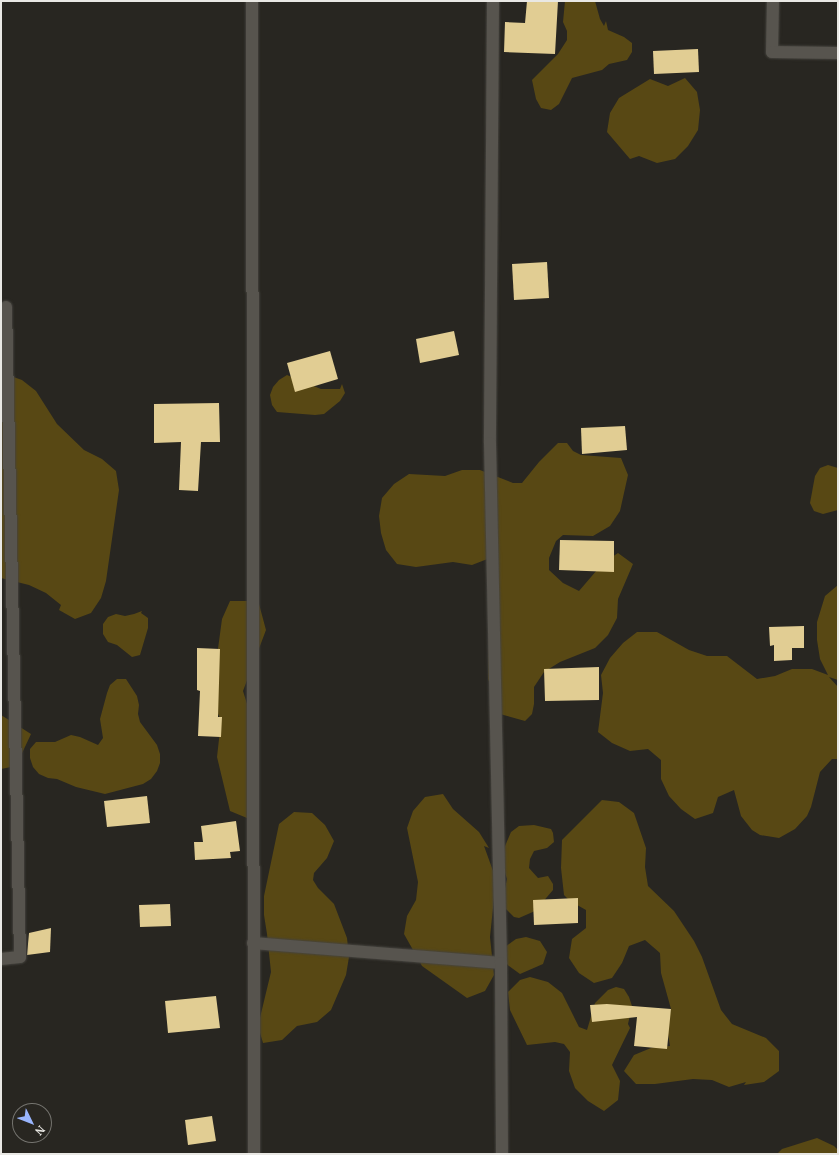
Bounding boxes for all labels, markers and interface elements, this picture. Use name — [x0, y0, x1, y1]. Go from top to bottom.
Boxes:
north arrow — [12, 1103, 52, 1143]
text: N — [32, 1123, 48, 1138]

